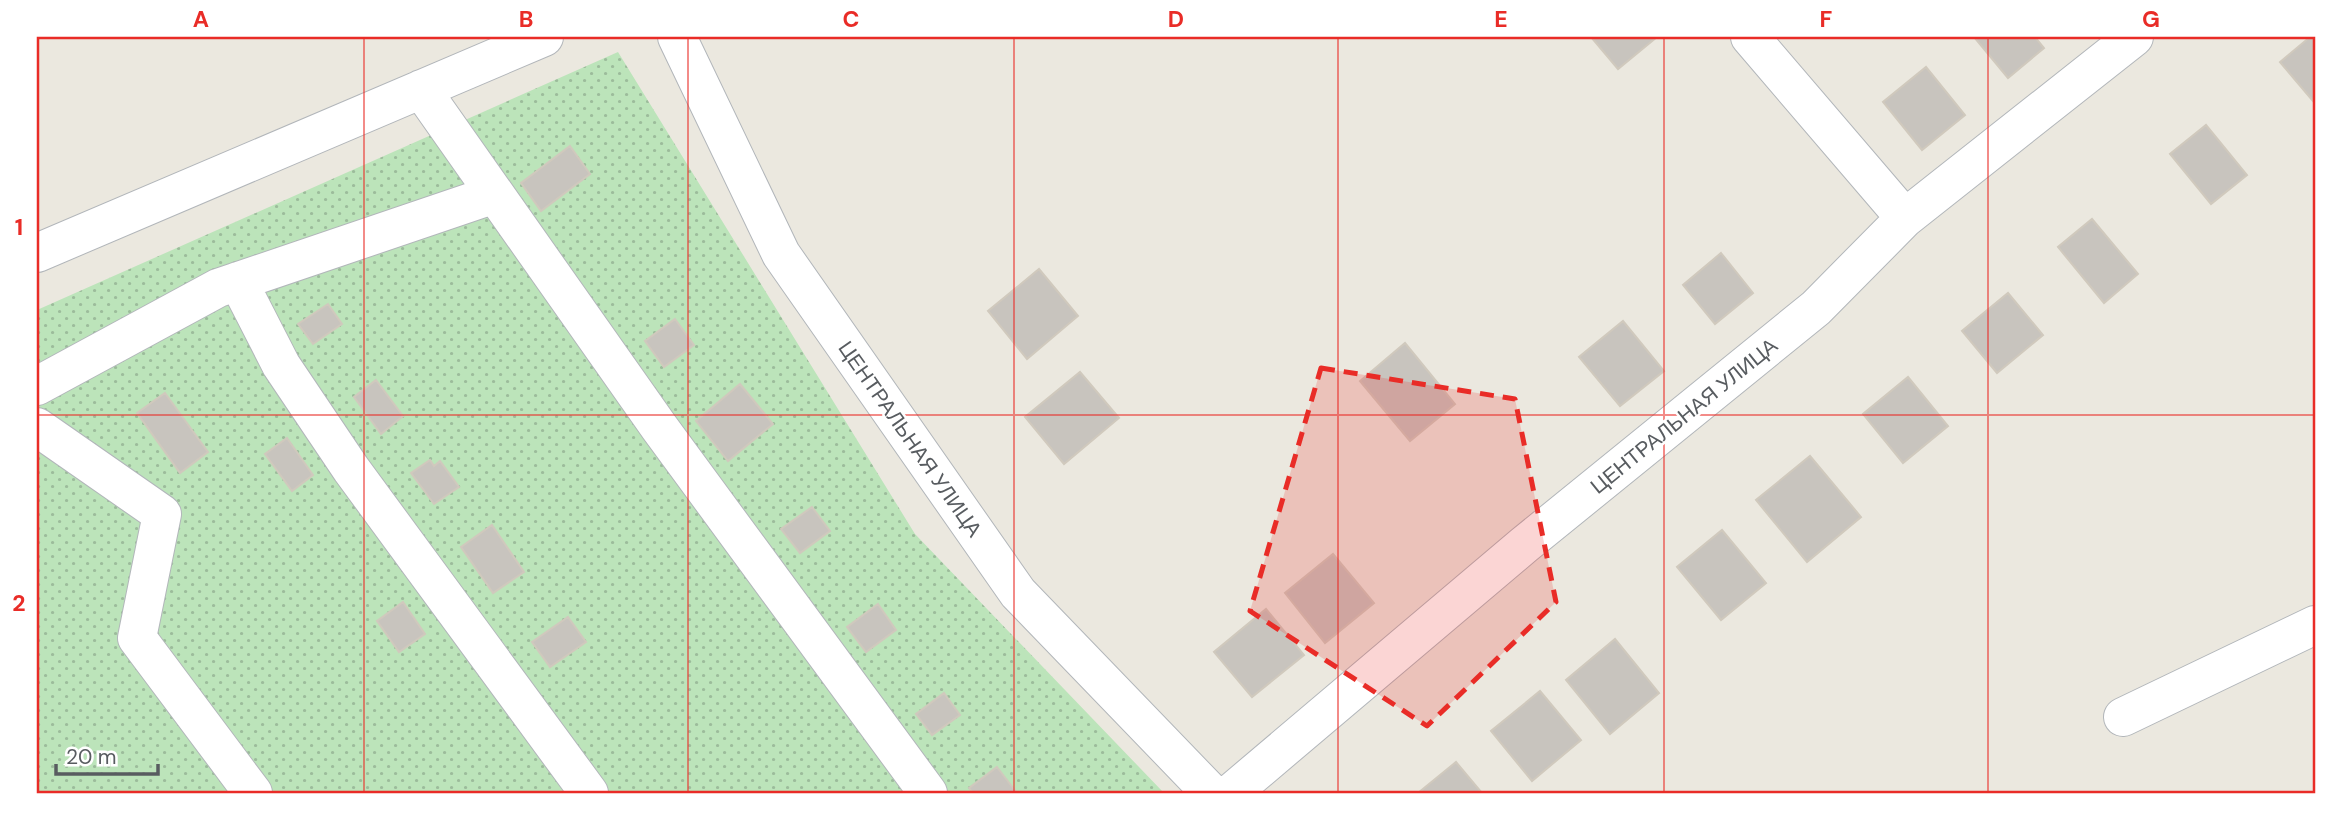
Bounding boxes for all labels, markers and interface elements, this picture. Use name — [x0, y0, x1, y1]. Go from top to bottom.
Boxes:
text: A — [193, 4, 209, 34]
text: B — [519, 4, 533, 34]
text: C — [843, 4, 859, 34]
text: D — [1168, 4, 1184, 34]
text: E — [1494, 4, 1508, 34]
text: F — [1820, 4, 1833, 34]
text: G — [2142, 4, 2160, 34]
text: 1 — [15, 212, 23, 242]
street label: ЦЕНТРАЛЬНАЯ УЛИЦА — [1585, 332, 1783, 500]
street label: ЦЕНТРАЛЬНАЯ УЛИЦА — [832, 335, 988, 543]
text: 2 — [12, 588, 26, 618]
scale bar — [56, 732, 158, 776]
text: 20 m — [66, 743, 117, 771]

